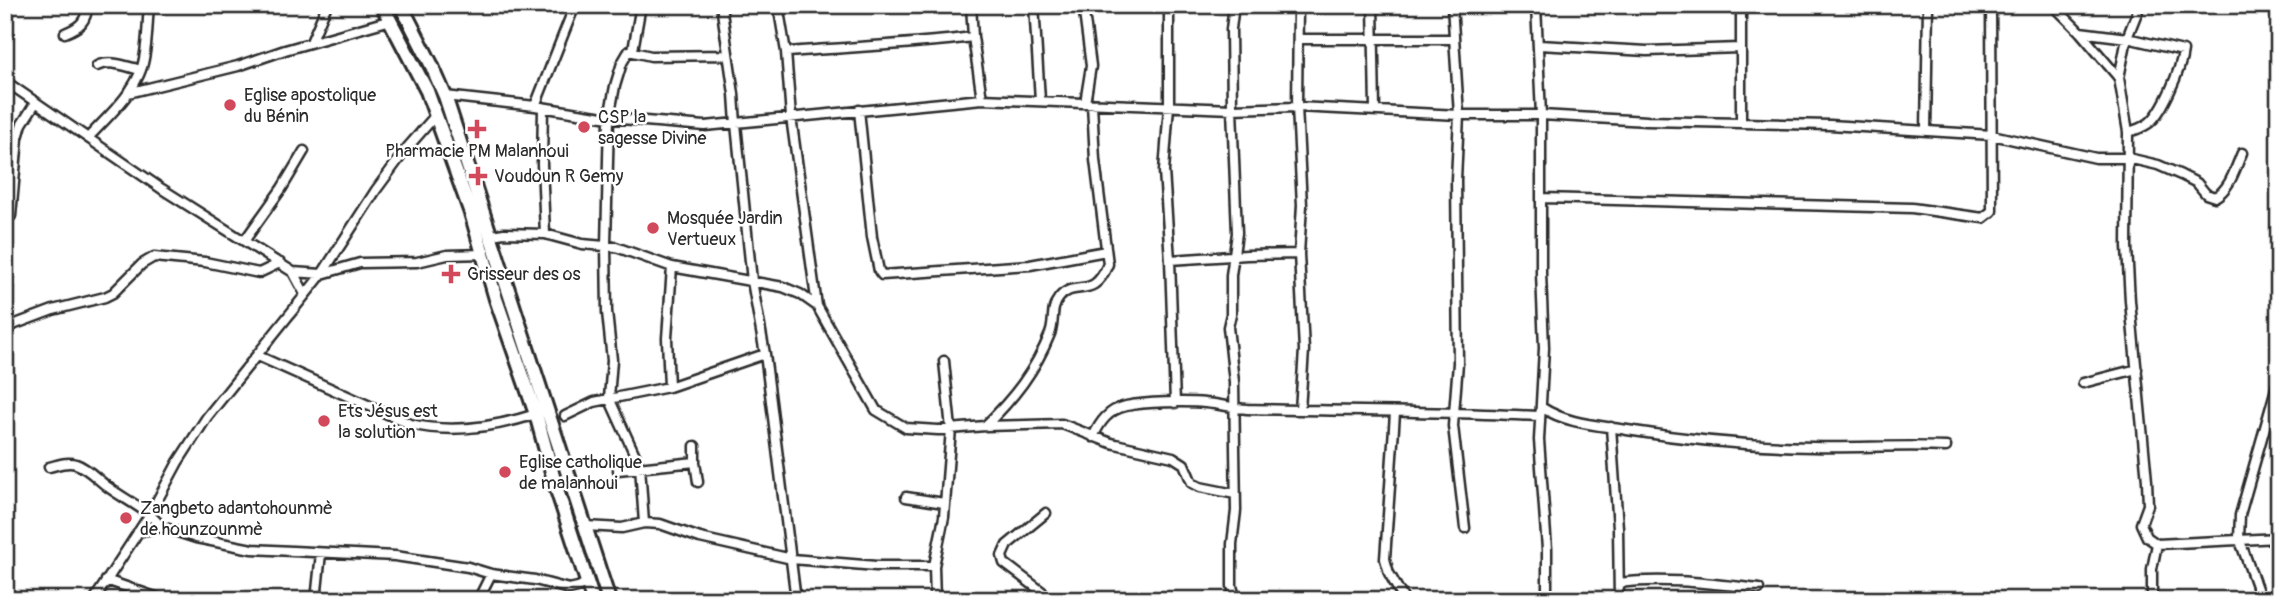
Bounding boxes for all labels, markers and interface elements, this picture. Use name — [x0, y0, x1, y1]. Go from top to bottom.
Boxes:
place label: Eglise apostolique du Bénin — [244, 84, 376, 128]
marker: Eglise apostolique du Bénin — [222, 97, 238, 113]
place label: CSP la sagesse Divine — [598, 106, 707, 150]
marker: CSP la sagesse Divine — [576, 119, 592, 135]
marker: Pharmacie PM Malanhoui — [469, 121, 485, 137]
place label: Pharmacie PM Malanhoui — [385, 140, 569, 163]
place label: Voudoun R Gemy — [494, 165, 624, 188]
marker: Voudoun R Gemy — [468, 166, 488, 186]
place label: Mosquée Jardin Vertueux — [667, 207, 783, 251]
marker: Mosquée Jardin Vertueux — [645, 220, 661, 236]
place label: Grisseur des os — [467, 263, 580, 286]
marker: Grisseur des os — [441, 264, 461, 284]
place label: Ets Jésus est la solution — [338, 400, 438, 444]
marker: Ets Jésus est la solution — [316, 413, 332, 429]
place label: Eglise catholique de malanhoui — [519, 451, 642, 495]
marker: Eglise catholique de malanhoui — [497, 464, 513, 480]
place label: Zangbeto adantohounmè de hounzounmè — [140, 497, 333, 541]
marker: Zangbeto adantohounmè de hounzounmè — [118, 510, 134, 526]

